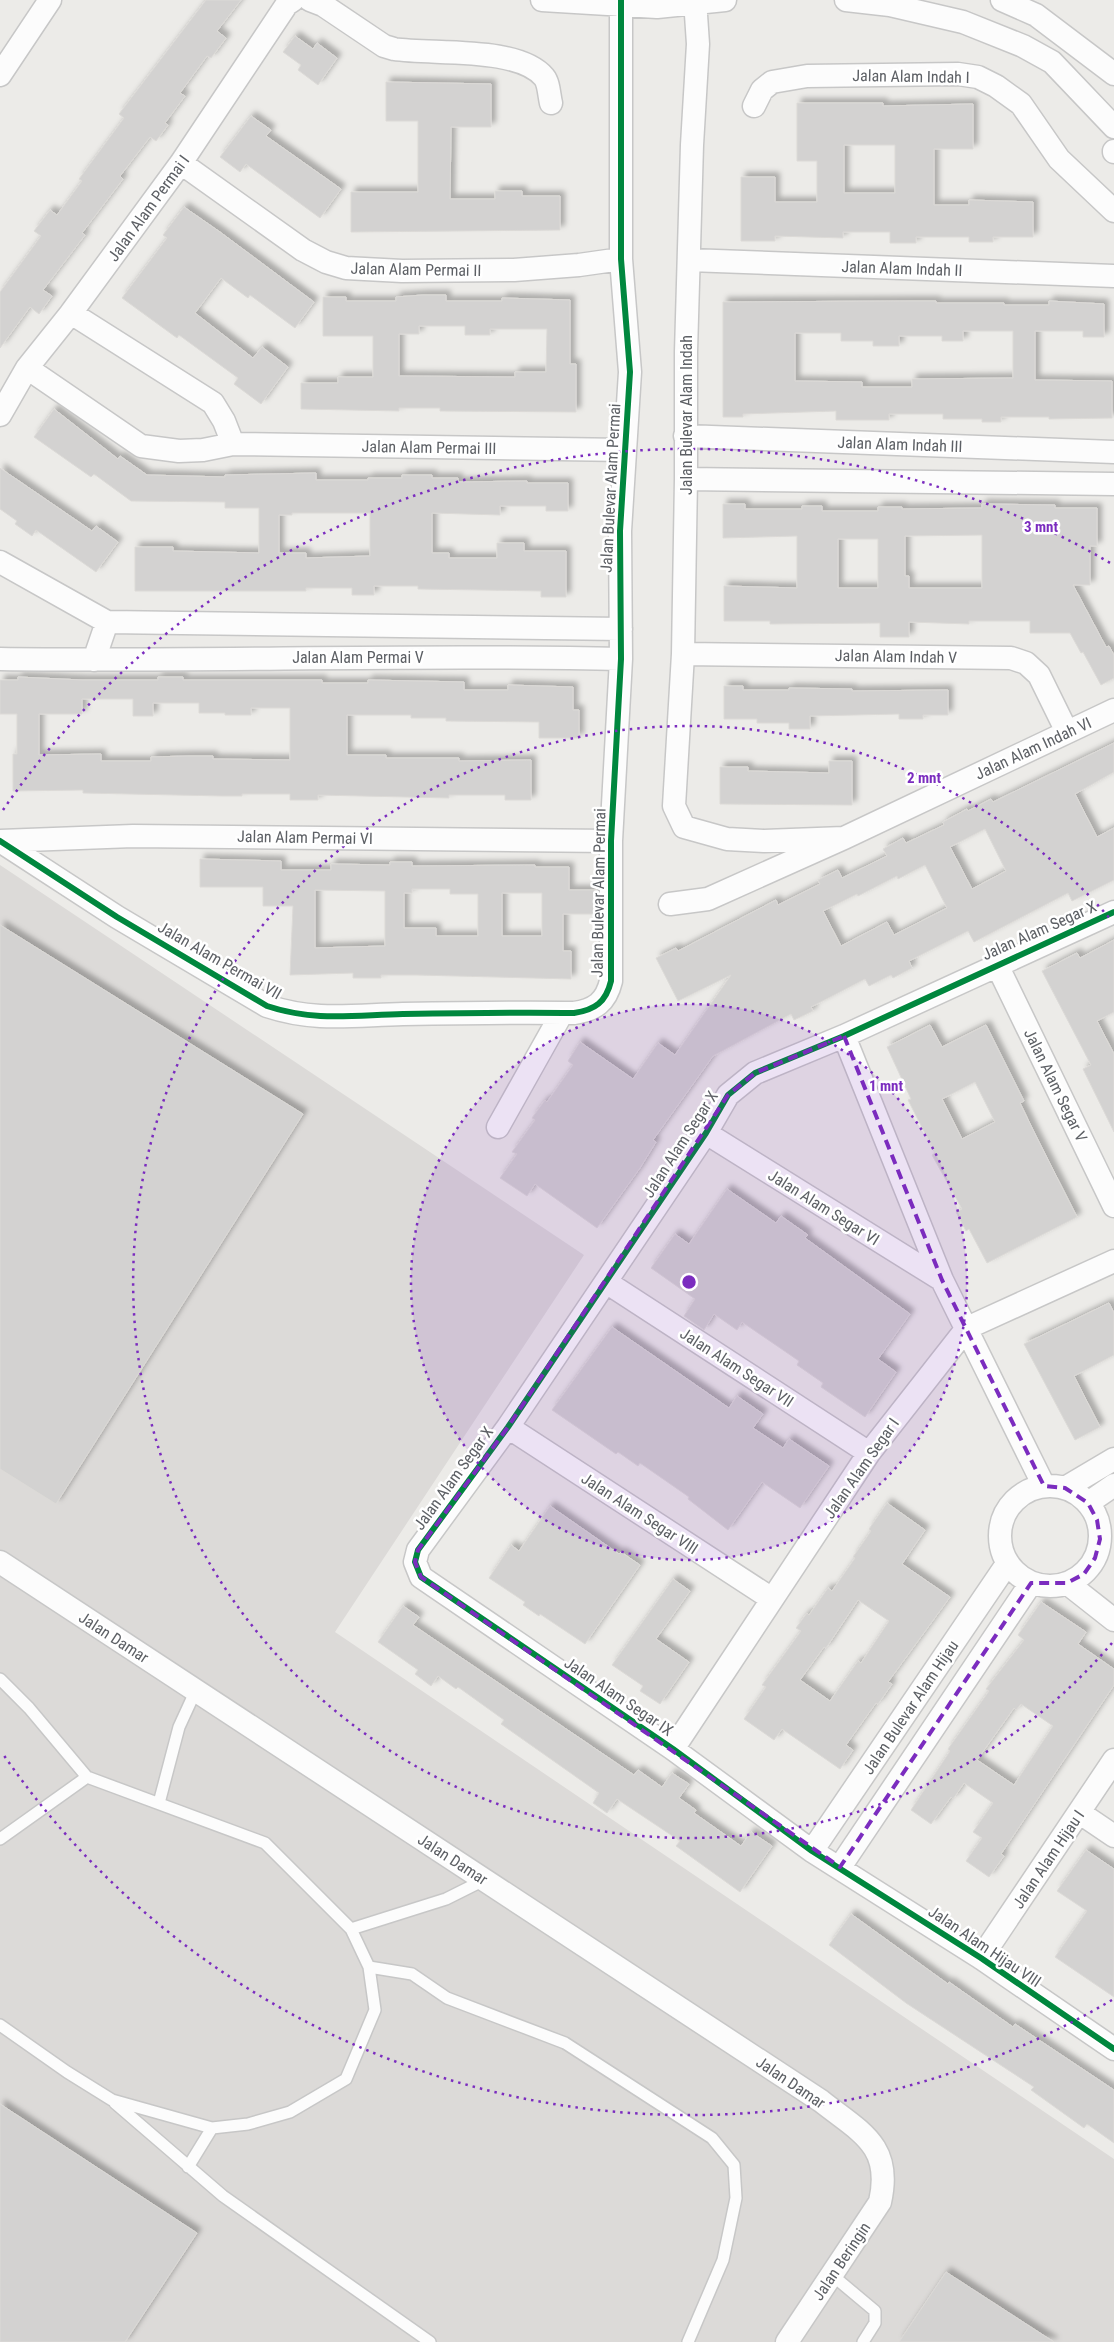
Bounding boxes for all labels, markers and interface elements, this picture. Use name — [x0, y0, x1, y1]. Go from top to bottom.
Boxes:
street label: Jalan Alam Indah I — [852, 66, 970, 87]
street label: Jalan Alam Permai I — [104, 151, 193, 265]
street label: Jalan Alam Indah II — [841, 257, 963, 280]
street label: Jalan Alam Permai II — [351, 259, 481, 280]
street label: Jalan Bulevar Alam Indah — [677, 335, 696, 495]
street label: Jalan Bulevar Alam Permai — [597, 403, 624, 573]
street label: Jalan Alam Indah III — [837, 433, 963, 456]
street label: Jalan Alam Permai III — [362, 437, 496, 458]
text: 3 mnt — [1024, 518, 1058, 536]
street label: Jalan Alam Indah V — [835, 646, 957, 667]
street label: Jalan Alam Permai V — [292, 648, 424, 667]
street label: Jalan Alam Indah VI — [972, 713, 1094, 784]
text: 2 mnt — [907, 769, 941, 787]
street label: Jalan Bulevar Alam Permai — [588, 808, 609, 978]
street label: Jalan Alam Permai VI — [237, 827, 373, 848]
street label: Jalan Alam Segar X — [979, 897, 1099, 964]
street label: Jalan Alam Permai VII — [155, 917, 285, 1004]
street label: Jalan Alam Segar V — [1020, 1026, 1091, 1145]
text: 1 mnt — [869, 1077, 903, 1095]
street label: Jalan Alam Segar X — [639, 1087, 722, 1201]
street label: Jalan Alam Segar VI — [765, 1166, 883, 1249]
centre of rings — [680, 1273, 698, 1291]
street label: Jalan Alam Segar VII — [676, 1324, 797, 1411]
street label: Jalan Alam Segar I — [820, 1414, 903, 1522]
street label: Jalan Alam Segar X — [410, 1423, 497, 1534]
street label: Jalan Alam Segar VIII — [578, 1469, 702, 1558]
street label: Jalan Damar — [75, 1608, 152, 1667]
street label: Jalan Bulevar Alam Hijau — [859, 1637, 962, 1778]
street label: Jalan Alam Segar IX — [561, 1653, 677, 1740]
street label: Jalan Alam Hijau I — [1008, 1806, 1088, 1912]
street label: Jalan Damar — [414, 1830, 491, 1889]
street label: Jalan Alam Hijau VIII — [925, 1902, 1045, 1991]
street label: Jalan Damar — [752, 2052, 829, 2113]
street label: Jalan Beringin — [808, 2219, 874, 2304]

